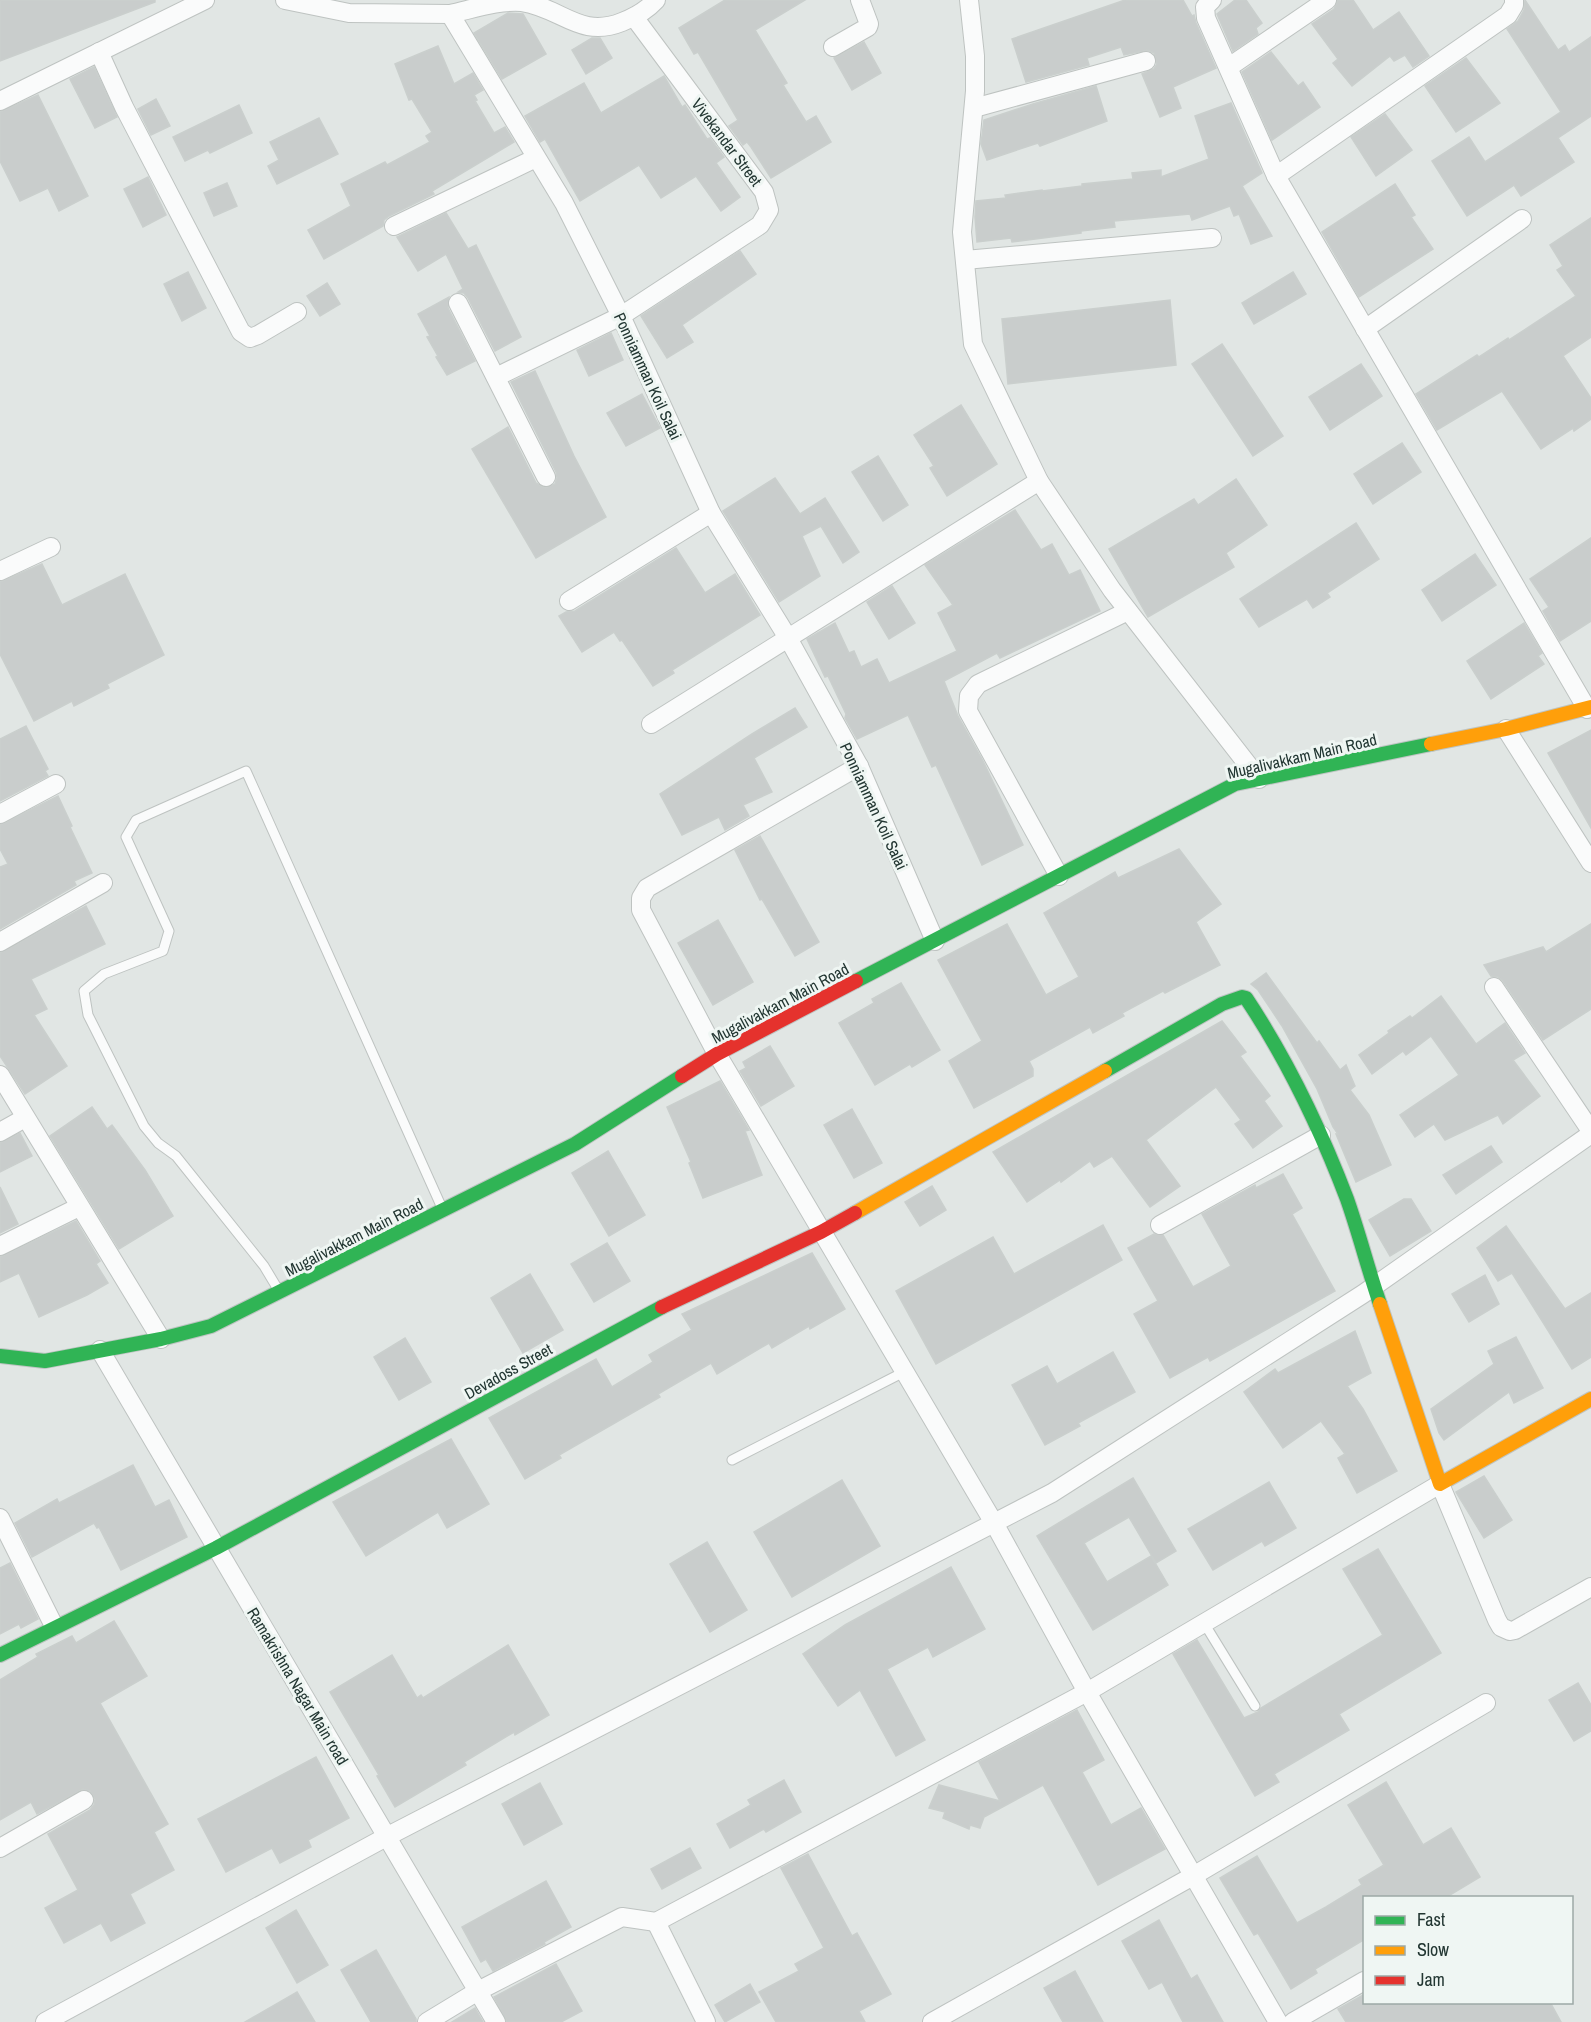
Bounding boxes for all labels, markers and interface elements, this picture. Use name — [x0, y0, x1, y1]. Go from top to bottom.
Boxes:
street label: Vivekandar Street — [687, 94, 768, 191]
street label: Ponniamman Koil Salai — [609, 309, 687, 443]
street label: Mugalivakkam Main Road — [1225, 728, 1379, 784]
street label: Ponniamman Koil Salai — [835, 739, 913, 873]
street label: Mugalivakkam Main Road — [708, 958, 852, 1048]
street label: Mugalivakkam Main Road — [281, 1193, 427, 1281]
street label: Devadoss Street — [460, 1338, 556, 1404]
street label: Ramakrishna Nagar Main road — [242, 1603, 354, 1769]
legend — [1363, 1896, 1573, 2004]
text: Fast — [1417, 1907, 1445, 1932]
text: Slow — [1417, 1937, 1449, 1962]
text: Jam — [1417, 1967, 1445, 1992]

